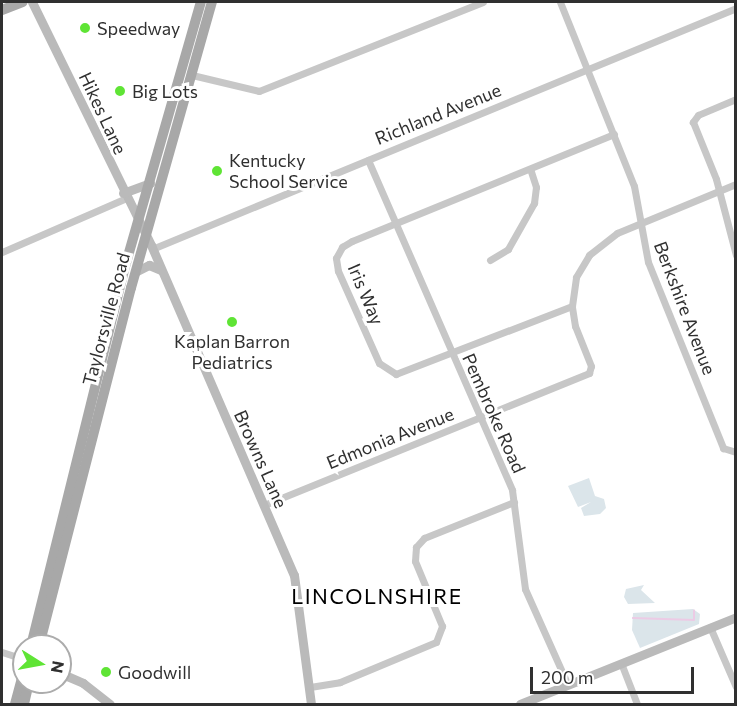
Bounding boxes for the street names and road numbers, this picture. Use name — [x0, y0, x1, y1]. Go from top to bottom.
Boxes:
street label: Hikes Lane — [75, 69, 131, 157]
street label: Richland Avenue — [372, 79, 504, 149]
street label: Berkshire Avenue — [650, 238, 720, 378]
street label: Taylorsville Road — [78, 250, 134, 388]
street label: Iris Way — [343, 260, 389, 328]
street label: Pembroke Road — [458, 350, 530, 476]
street label: Edmonia Avenue — [323, 403, 457, 473]
street label: Browns Lane — [230, 407, 292, 511]

